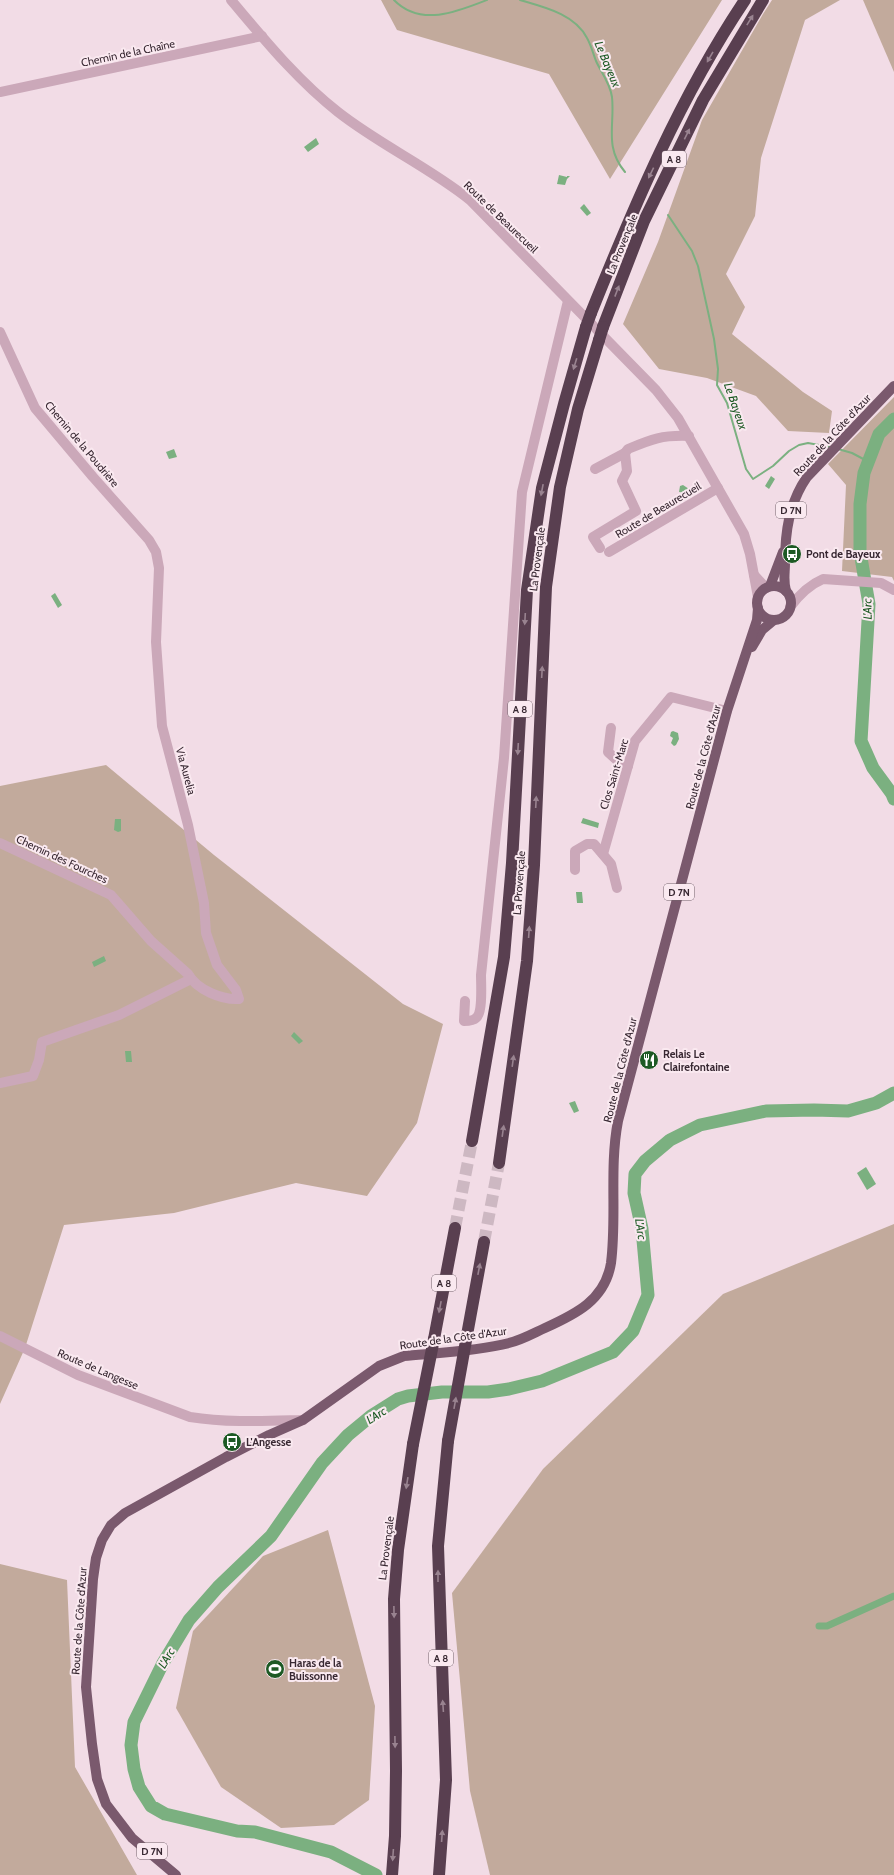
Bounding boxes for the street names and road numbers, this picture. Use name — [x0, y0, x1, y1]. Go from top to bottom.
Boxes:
street label: Chemin de la Chaîne — [80, 36, 177, 70]
road number: A 8 — [662, 151, 686, 167]
street label: Route de Beaurecueil — [461, 178, 541, 256]
street label: La Provençale — [603, 211, 641, 276]
street label: Route de la Côte d'Azur — [790, 390, 874, 479]
street label: Chemin de la Poudrière — [42, 398, 122, 490]
street label: Route de Beaurecueil — [613, 479, 704, 541]
road number: D 7N — [776, 502, 806, 518]
street label: La Provençale — [526, 526, 548, 592]
road number: A 8 — [508, 701, 532, 717]
street label: Route de la Côte d'Azur — [682, 703, 724, 811]
street label: Clos Saint-Marc — [597, 737, 631, 811]
street label: Via Aurelia — [173, 746, 199, 797]
street label: Chemin des Fourches — [14, 832, 110, 887]
street label: La Provençale — [510, 850, 528, 916]
road number: D 7N — [664, 884, 694, 900]
street label: Route de la Côte d'Azur — [600, 1016, 640, 1124]
road number: A 8 — [432, 1275, 456, 1291]
street label: Route de la Côte d'Azur — [399, 1324, 508, 1352]
street label: Route de Langesse — [55, 1346, 141, 1393]
street label: La Provençale — [375, 1515, 397, 1581]
street label: Route de la Côte d'Azur — [68, 1566, 90, 1675]
road number: A 8 — [429, 1650, 453, 1666]
road number: D 7N — [137, 1843, 167, 1859]

